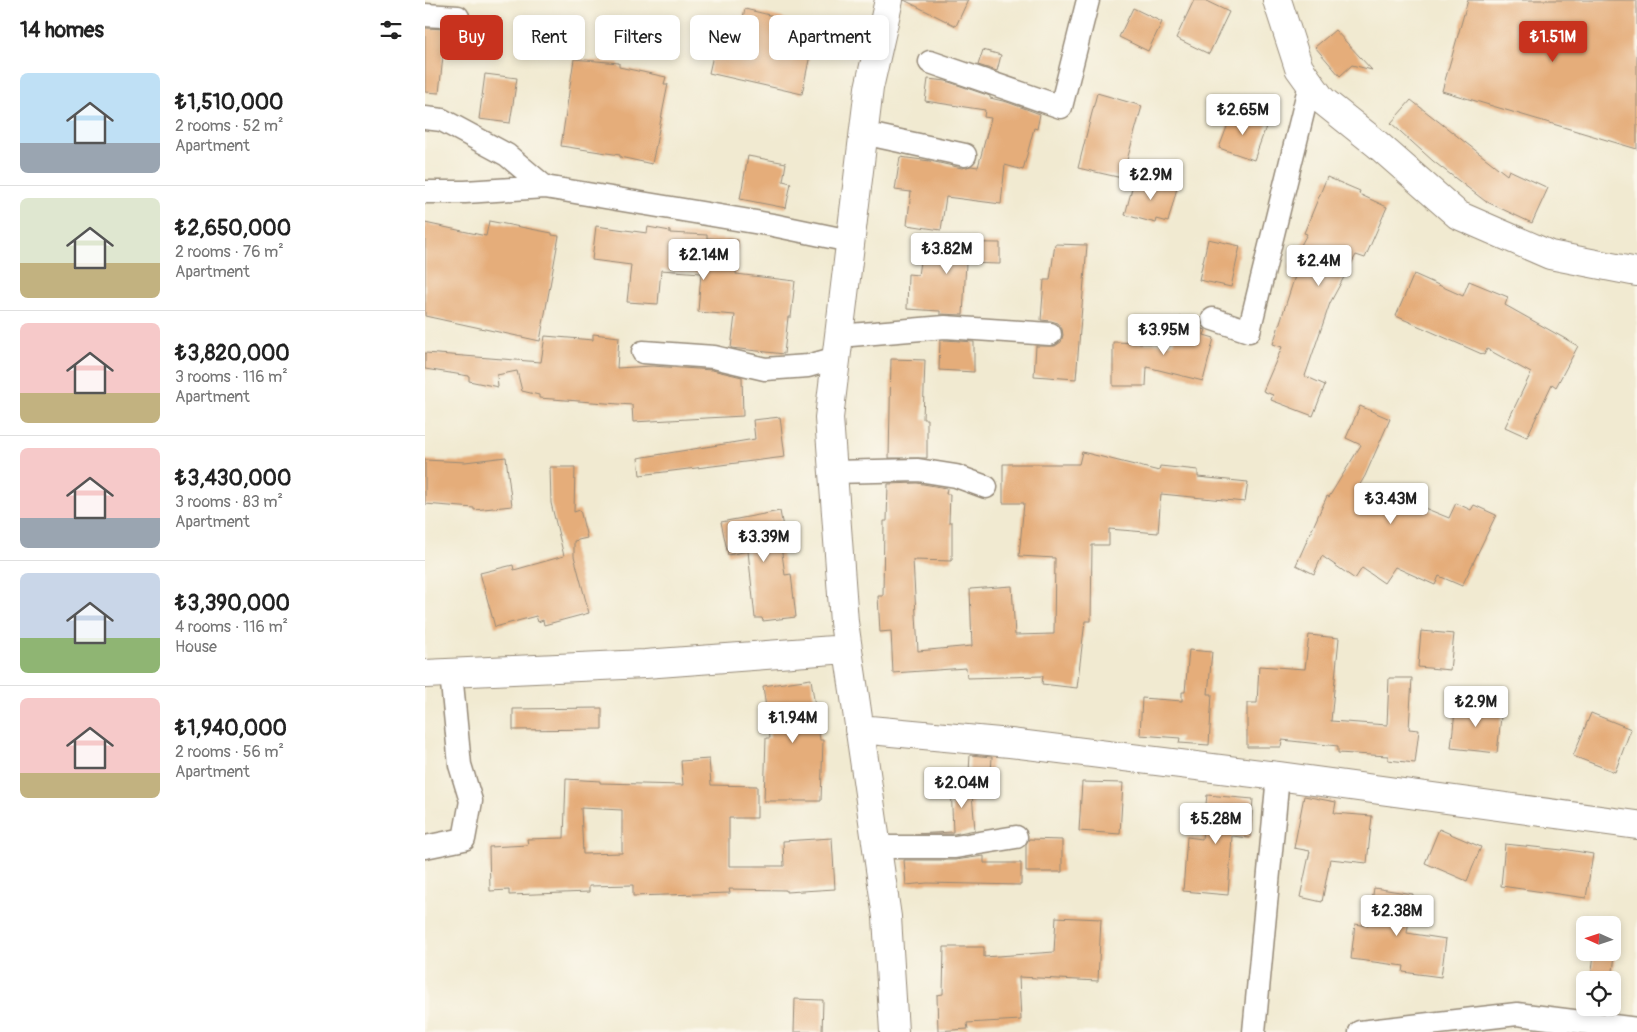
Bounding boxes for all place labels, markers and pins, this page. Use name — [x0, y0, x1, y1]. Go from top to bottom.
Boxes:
pin: ₺1.51M — [1512, 20, 1594, 63]
pin: ₺2.65M — [1202, 94, 1284, 136]
pin: ₺2.9M — [1116, 158, 1186, 201]
pin: ₺3.82M — [906, 232, 988, 275]
pin: ₺2.14M — [663, 238, 745, 281]
pin: ₺2.4M — [1284, 244, 1354, 287]
pin: ₺3.95M — [1123, 314, 1205, 356]
pin: ₺3.43M — [1350, 482, 1432, 525]
pin: ₺3.39M — [723, 520, 805, 563]
pin: ₺2.9M — [1441, 686, 1511, 728]
pin: ₺1.94M — [752, 702, 834, 744]
pin: ₺2.04M — [921, 766, 1003, 809]
pin: ₺5.28M — [1175, 802, 1257, 845]
pin: ₺2.38M — [1356, 894, 1438, 937]

